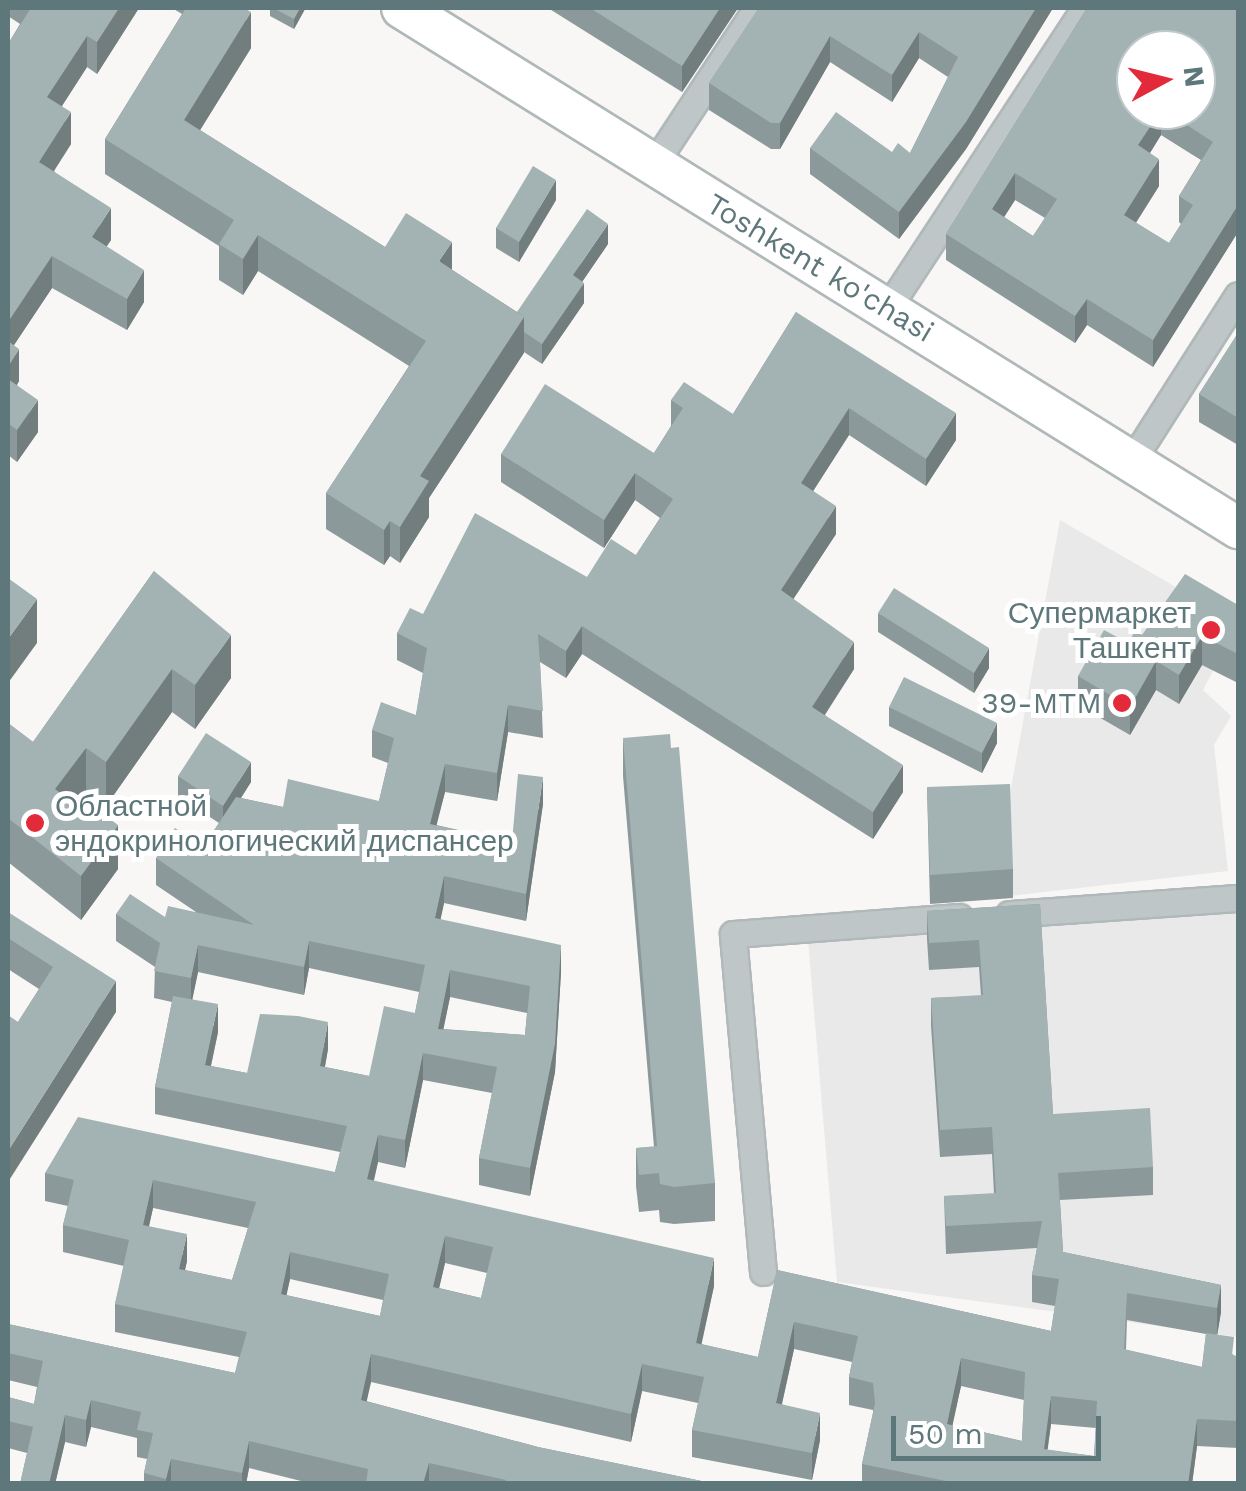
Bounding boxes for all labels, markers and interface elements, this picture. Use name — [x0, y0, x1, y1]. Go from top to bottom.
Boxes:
north arrow — [1116, 30, 1216, 130]
text: N — [1177, 64, 1212, 89]
street label: Toshkent ko'chasi — [700, 186, 940, 350]
place label: Супермаркет Ташкент — [1008, 595, 1191, 666]
marker: Супермаркет Ташкент — [1200, 619, 1222, 641]
place label: 39-MTM — [981, 685, 1102, 721]
marker: 39-MTM — [1111, 692, 1133, 714]
place label: Областной эндокринологический диспансер — [55, 788, 514, 858]
marker: Областной эндокринологический диспансер — [24, 812, 46, 834]
scale bar — [896, 1396, 1106, 1458]
text: 50 m — [908, 1416, 983, 1451]

